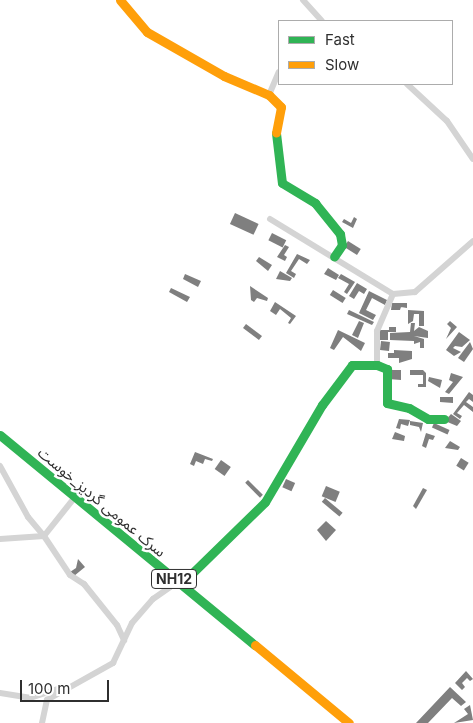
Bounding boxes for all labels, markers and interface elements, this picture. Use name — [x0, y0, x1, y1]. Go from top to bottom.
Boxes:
legend — [278, 20, 453, 85]
text: Fast — [325, 30, 355, 49]
text: Slow — [325, 55, 359, 74]
street label: سرک عمومی گردیز_خوست — [35, 443, 169, 561]
road number: NH12 — [150, 568, 198, 590]
scale bar — [22, 670, 111, 702]
text: 100 m — [28, 679, 70, 698]

